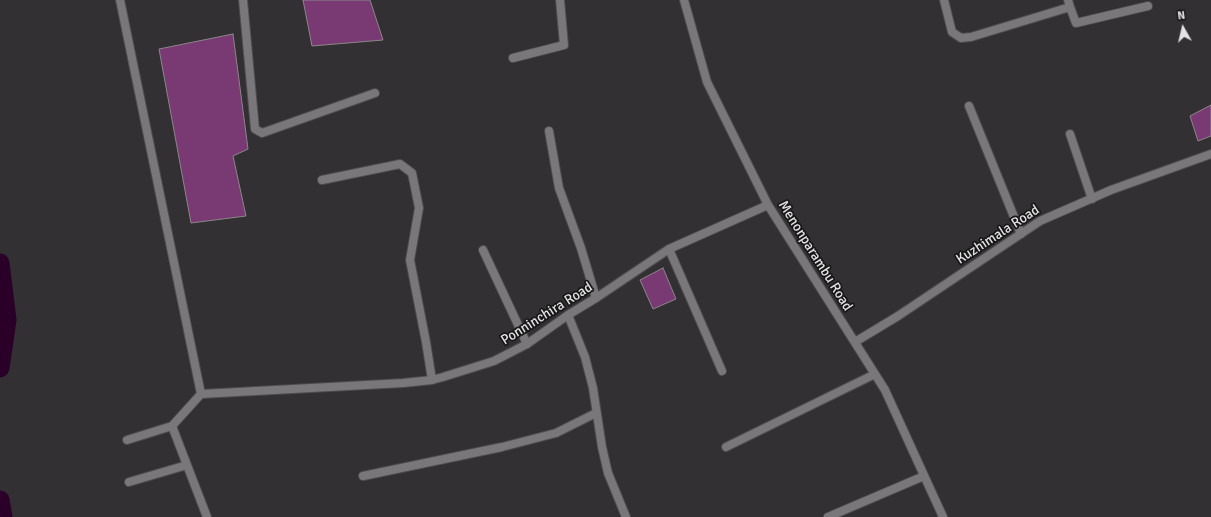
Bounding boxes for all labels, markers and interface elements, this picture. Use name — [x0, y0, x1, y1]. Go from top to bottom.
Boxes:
north arrow — [1163, 8, 1203, 48]
text: N — [1177, 9, 1186, 23]
street label: Menonparambu Road — [774, 198, 856, 314]
street label: Kuzhimala Road — [953, 202, 1043, 268]
street label: Ponninchira Road — [498, 279, 596, 349]

